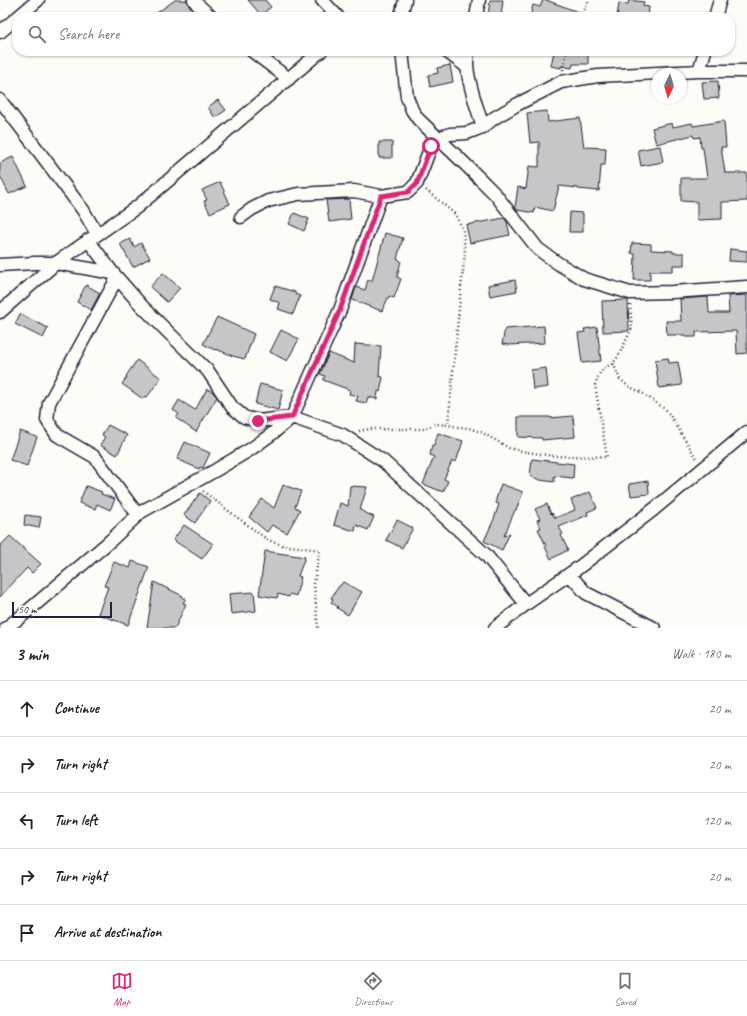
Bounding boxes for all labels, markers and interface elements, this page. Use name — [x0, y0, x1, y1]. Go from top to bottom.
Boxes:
search box — [12, 12, 735, 56]
icon: search — [26, 23, 48, 45]
text: Search here — [58, 25, 119, 44]
north arrow — [651, 68, 687, 104]
route start — [422, 137, 440, 155]
route end — [249, 412, 267, 430]
scale bar — [12, 600, 112, 619]
text: 50 m — [18, 602, 37, 616]
text: 3 min — [16, 644, 49, 665]
text: Walk · 180 m — [672, 646, 731, 662]
icon: ahead — [16, 698, 38, 720]
text: Continue — [54, 699, 99, 718]
text: 20 m — [709, 701, 731, 717]
icon: right — [16, 754, 38, 776]
text: Turn right — [54, 755, 107, 774]
text: 20 m — [709, 757, 731, 773]
icon: left — [16, 810, 38, 832]
text: Turn left — [54, 811, 97, 830]
text: 120 m — [703, 813, 731, 829]
icon: right — [16, 866, 38, 888]
text: Turn right — [54, 867, 107, 886]
text: 20 m — [709, 869, 731, 885]
icon: arrive — [16, 922, 38, 944]
text: Arrive at destination — [54, 923, 161, 942]
tab: Map — [111, 970, 133, 1008]
tab: Directions — [354, 970, 393, 1008]
tab: Saved — [614, 970, 636, 1008]

